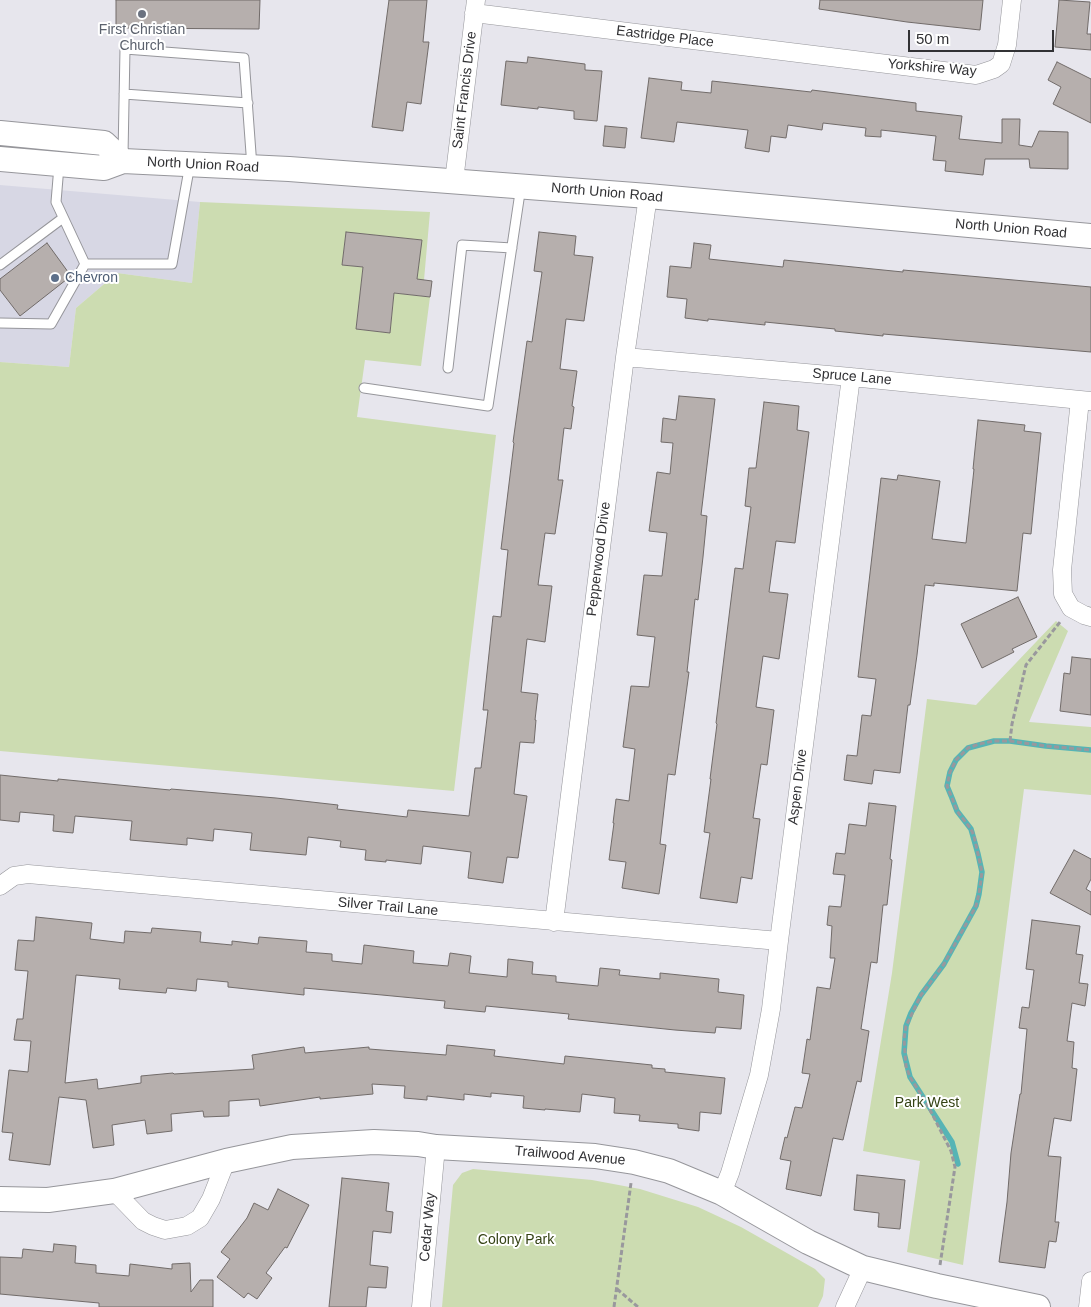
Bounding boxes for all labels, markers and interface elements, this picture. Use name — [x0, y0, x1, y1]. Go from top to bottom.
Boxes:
marker: First Christian Church — [136, 8, 148, 20]
scale bar — [911, 20, 1057, 52]
place label: First Christian Church — [99, 22, 185, 54]
street label: Eastridge Place — [615, 23, 715, 51]
street label: Saint Francis Drive — [449, 30, 481, 150]
text: 50 m — [916, 30, 949, 47]
street label: Yorkshire Way — [887, 56, 977, 80]
street label: North Union Road — [147, 154, 259, 176]
street label: North Union Road — [550, 180, 664, 206]
street label: North Union Road — [954, 216, 1068, 242]
place label: Chevron — [65, 270, 118, 286]
marker: Chevron — [49, 272, 61, 284]
street label: Spruce Lane — [812, 365, 892, 389]
street label: Pepperwood Drive — [584, 501, 614, 617]
street label: Aspen Drive — [785, 748, 811, 826]
street label: Silver Trail Lane — [337, 894, 439, 920]
park label: Park West — [895, 1095, 959, 1111]
street label: Trailwood Avenue — [514, 1143, 626, 1169]
street label: Cedar Way — [417, 1192, 439, 1262]
park label: Colony Park — [478, 1232, 554, 1248]

